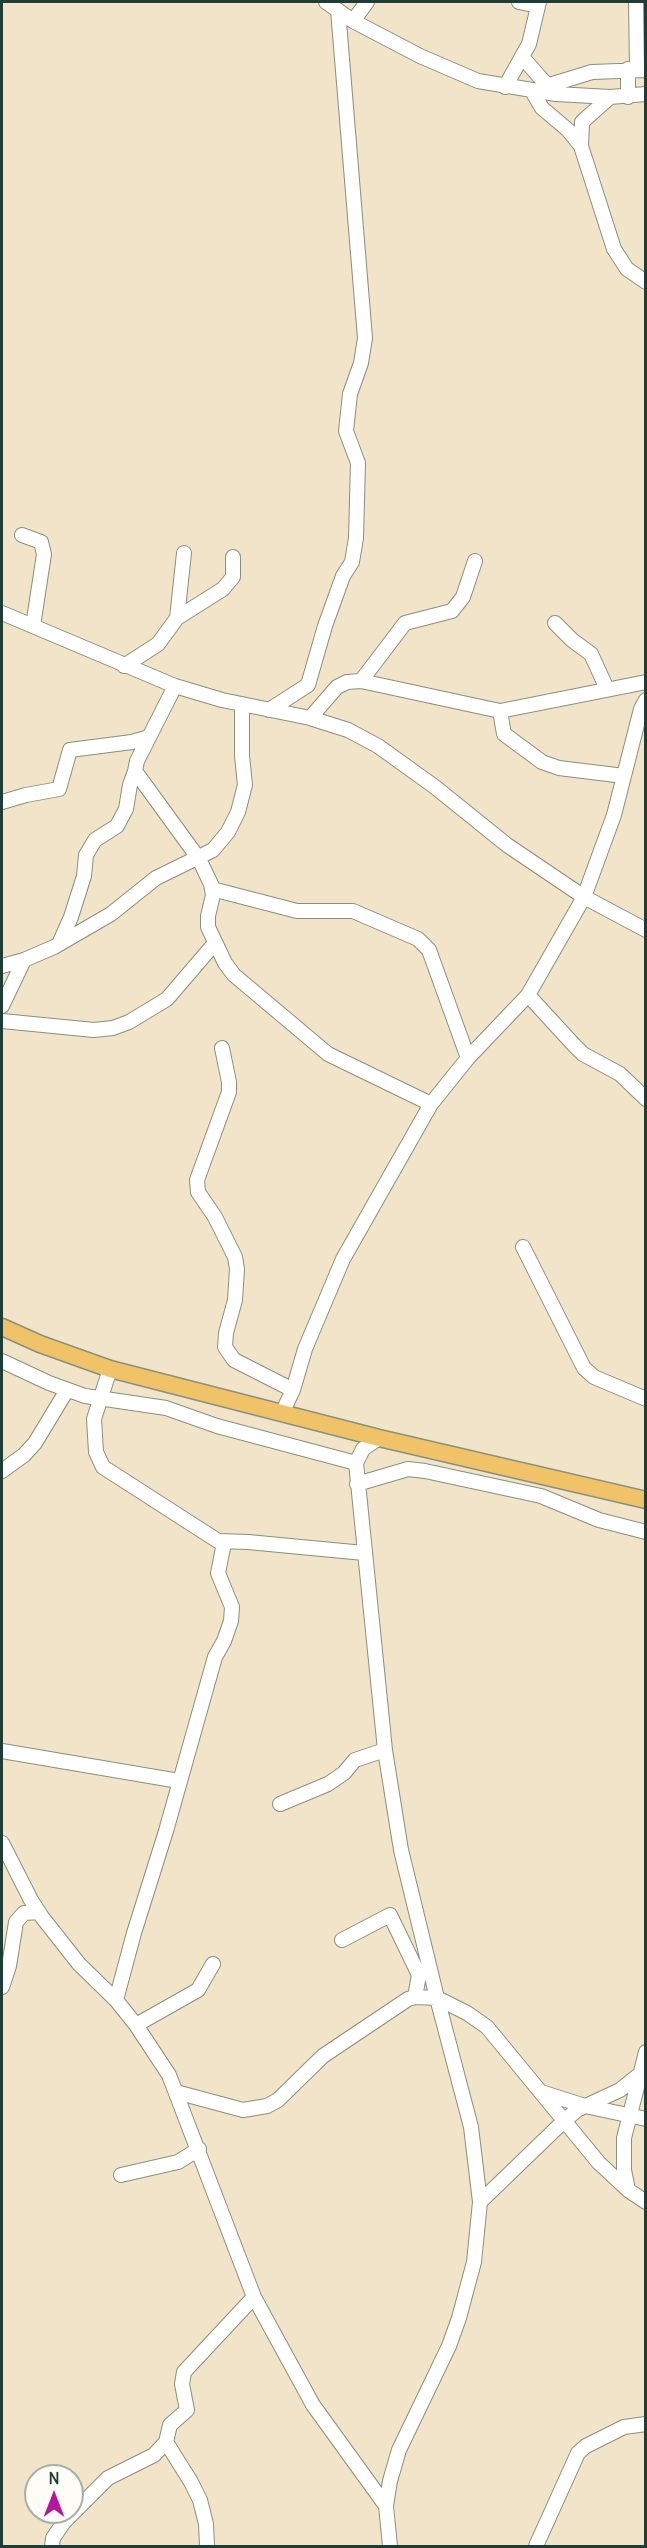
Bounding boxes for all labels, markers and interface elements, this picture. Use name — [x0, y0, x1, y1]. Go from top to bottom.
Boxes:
north arrow — [24, 2464, 84, 2524]
text: N — [48, 2468, 60, 2488]

